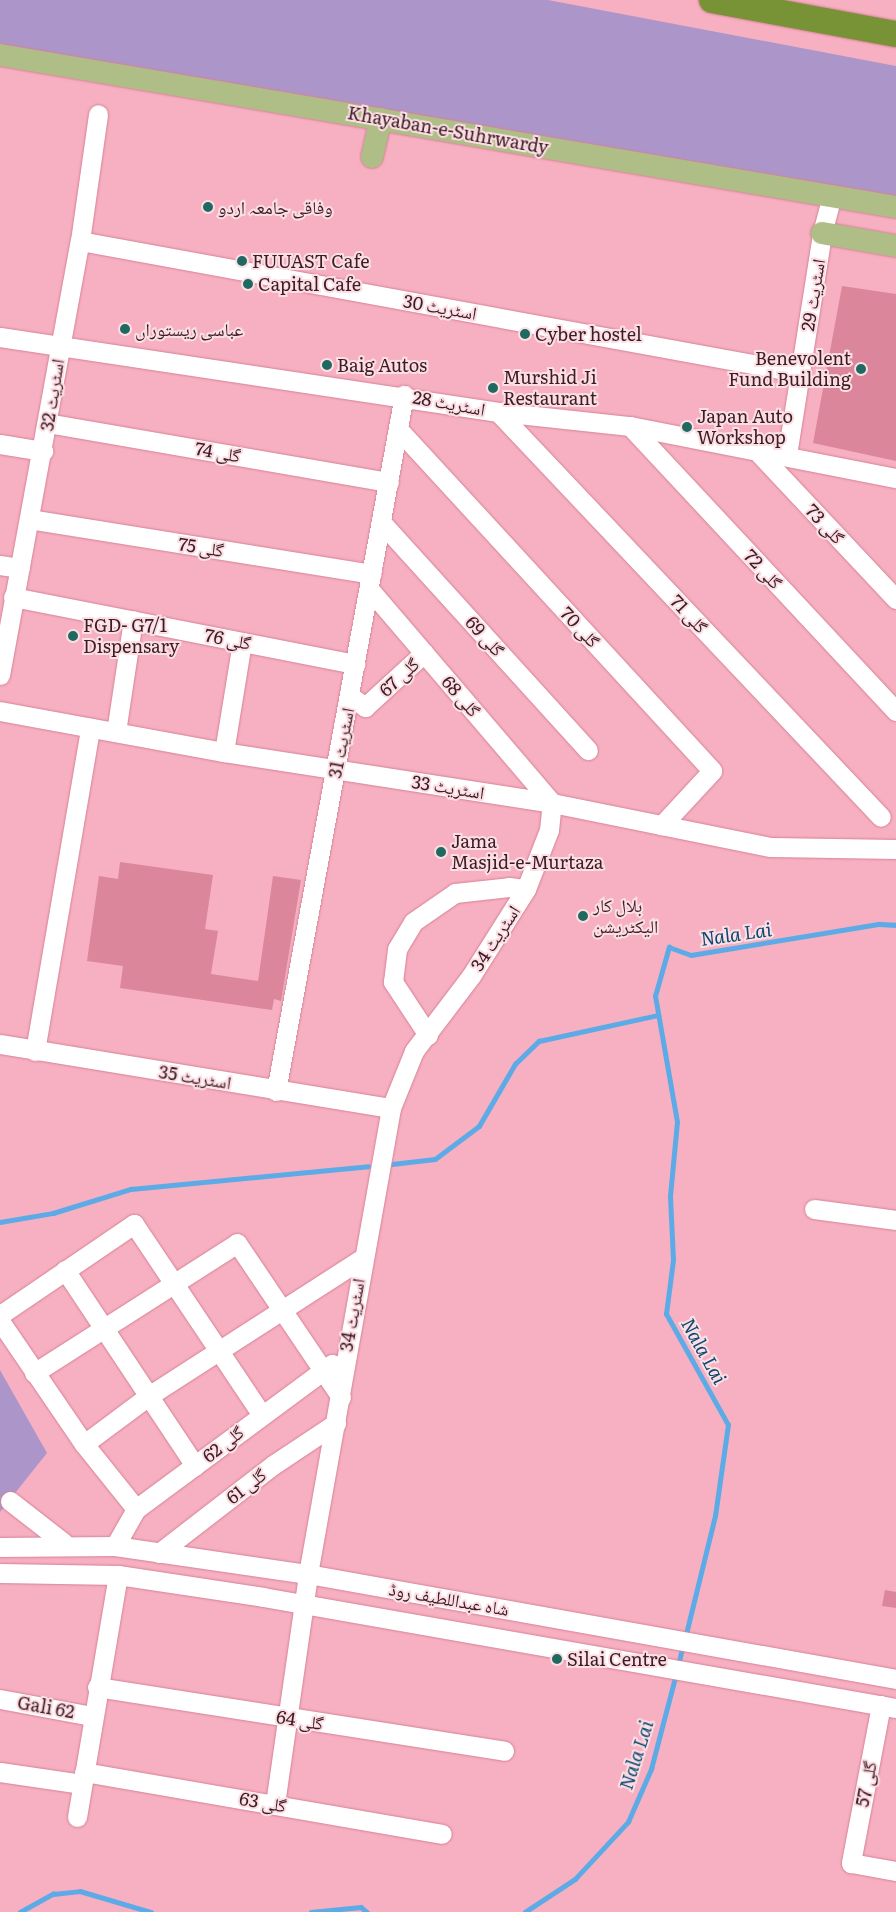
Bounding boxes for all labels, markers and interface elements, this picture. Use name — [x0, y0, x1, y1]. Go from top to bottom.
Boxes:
street label: Khayaban-e-Suhrwardy — [346, 102, 550, 158]
place label: وفاقی جامعہ اردو — [218, 196, 333, 218]
marker: وفاقی جامعہ اردو — [202, 201, 214, 213]
place label: FUUAST Cafe — [252, 250, 370, 272]
marker: FUUAST Cafe — [236, 255, 248, 267]
street label: اسٹریٹ 29 — [797, 257, 829, 333]
place label: Capital Cafe — [258, 273, 361, 295]
marker: Capital Cafe — [242, 278, 254, 290]
street label: اسٹریٹ 30 — [401, 290, 479, 324]
place label: عباسی ریستوراں — [135, 318, 243, 340]
marker: عباسی ریستوراں — [119, 323, 131, 335]
place label: Cyber hostel — [535, 323, 642, 345]
marker: Cyber hostel — [519, 328, 531, 340]
place label: Benevolent Fund Building — [728, 348, 851, 390]
place label: Baig Autos — [337, 354, 427, 376]
street label: اسٹریٹ 32 — [36, 357, 68, 433]
marker: Baig Autos — [321, 359, 333, 371]
marker: Benevolent Fund Building — [855, 363, 867, 375]
place label: Murshid Ji Restaurant — [503, 367, 597, 409]
marker: Murshid Ji Restaurant — [487, 382, 499, 394]
street label: اسٹریٹ 28 — [411, 386, 487, 420]
place label: Japan Auto Workshop — [697, 406, 793, 448]
marker: Japan Auto Workshop — [681, 421, 693, 433]
street label: گلی 74 — [194, 437, 242, 467]
street label: گلی 73 — [801, 500, 849, 548]
street label: گلی 75 — [177, 533, 225, 561]
street label: گلی 72 — [739, 545, 787, 593]
street label: گلی 71 — [666, 590, 712, 638]
street label: گلی 70 — [556, 602, 604, 652]
street label: گلی 69 — [461, 611, 509, 661]
place label: FGD- G7/1 Dispensary — [83, 615, 179, 658]
street label: گلی 76 — [203, 624, 253, 654]
marker: FGD- G7/1 Dispensary — [67, 630, 79, 642]
street label: گلی 67 — [375, 653, 423, 701]
street label: گلی 68 — [437, 671, 485, 721]
street label: اسٹریٹ 31 — [324, 706, 358, 780]
street label: اسٹریٹ 33 — [410, 771, 486, 803]
place label: Jama Masjid-e-Murtaza — [451, 831, 603, 874]
marker: Jama Masjid-e-Murtaza — [435, 846, 447, 858]
place label: بلال کار الیکٹریشن — [593, 895, 658, 938]
street label: اسٹریٹ 34 — [466, 901, 524, 975]
marker: بلال کار الیکٹریشن — [577, 910, 589, 922]
water label: Nala Lai — [699, 918, 773, 950]
street label: اسٹریٹ 35 — [157, 1061, 233, 1093]
street label: اسٹریٹ 34 — [335, 1277, 369, 1353]
water label: Nala Lai — [677, 1314, 731, 1388]
street label: گلی 62 — [198, 1421, 248, 1467]
street label: گلی 61 — [222, 1464, 270, 1508]
street label: شاہ عبداللطیف روڈ — [387, 1578, 511, 1620]
place label: Silai Centre — [567, 1648, 667, 1670]
marker: Silai Centre — [551, 1653, 563, 1665]
street label: Gali 62 — [16, 1691, 76, 1723]
street label: گلی 64 — [275, 1706, 325, 1734]
water label: Nala Lai — [614, 1717, 658, 1793]
street label: گلی 57 — [851, 1759, 881, 1809]
street label: گلی 63 — [238, 1787, 288, 1817]

